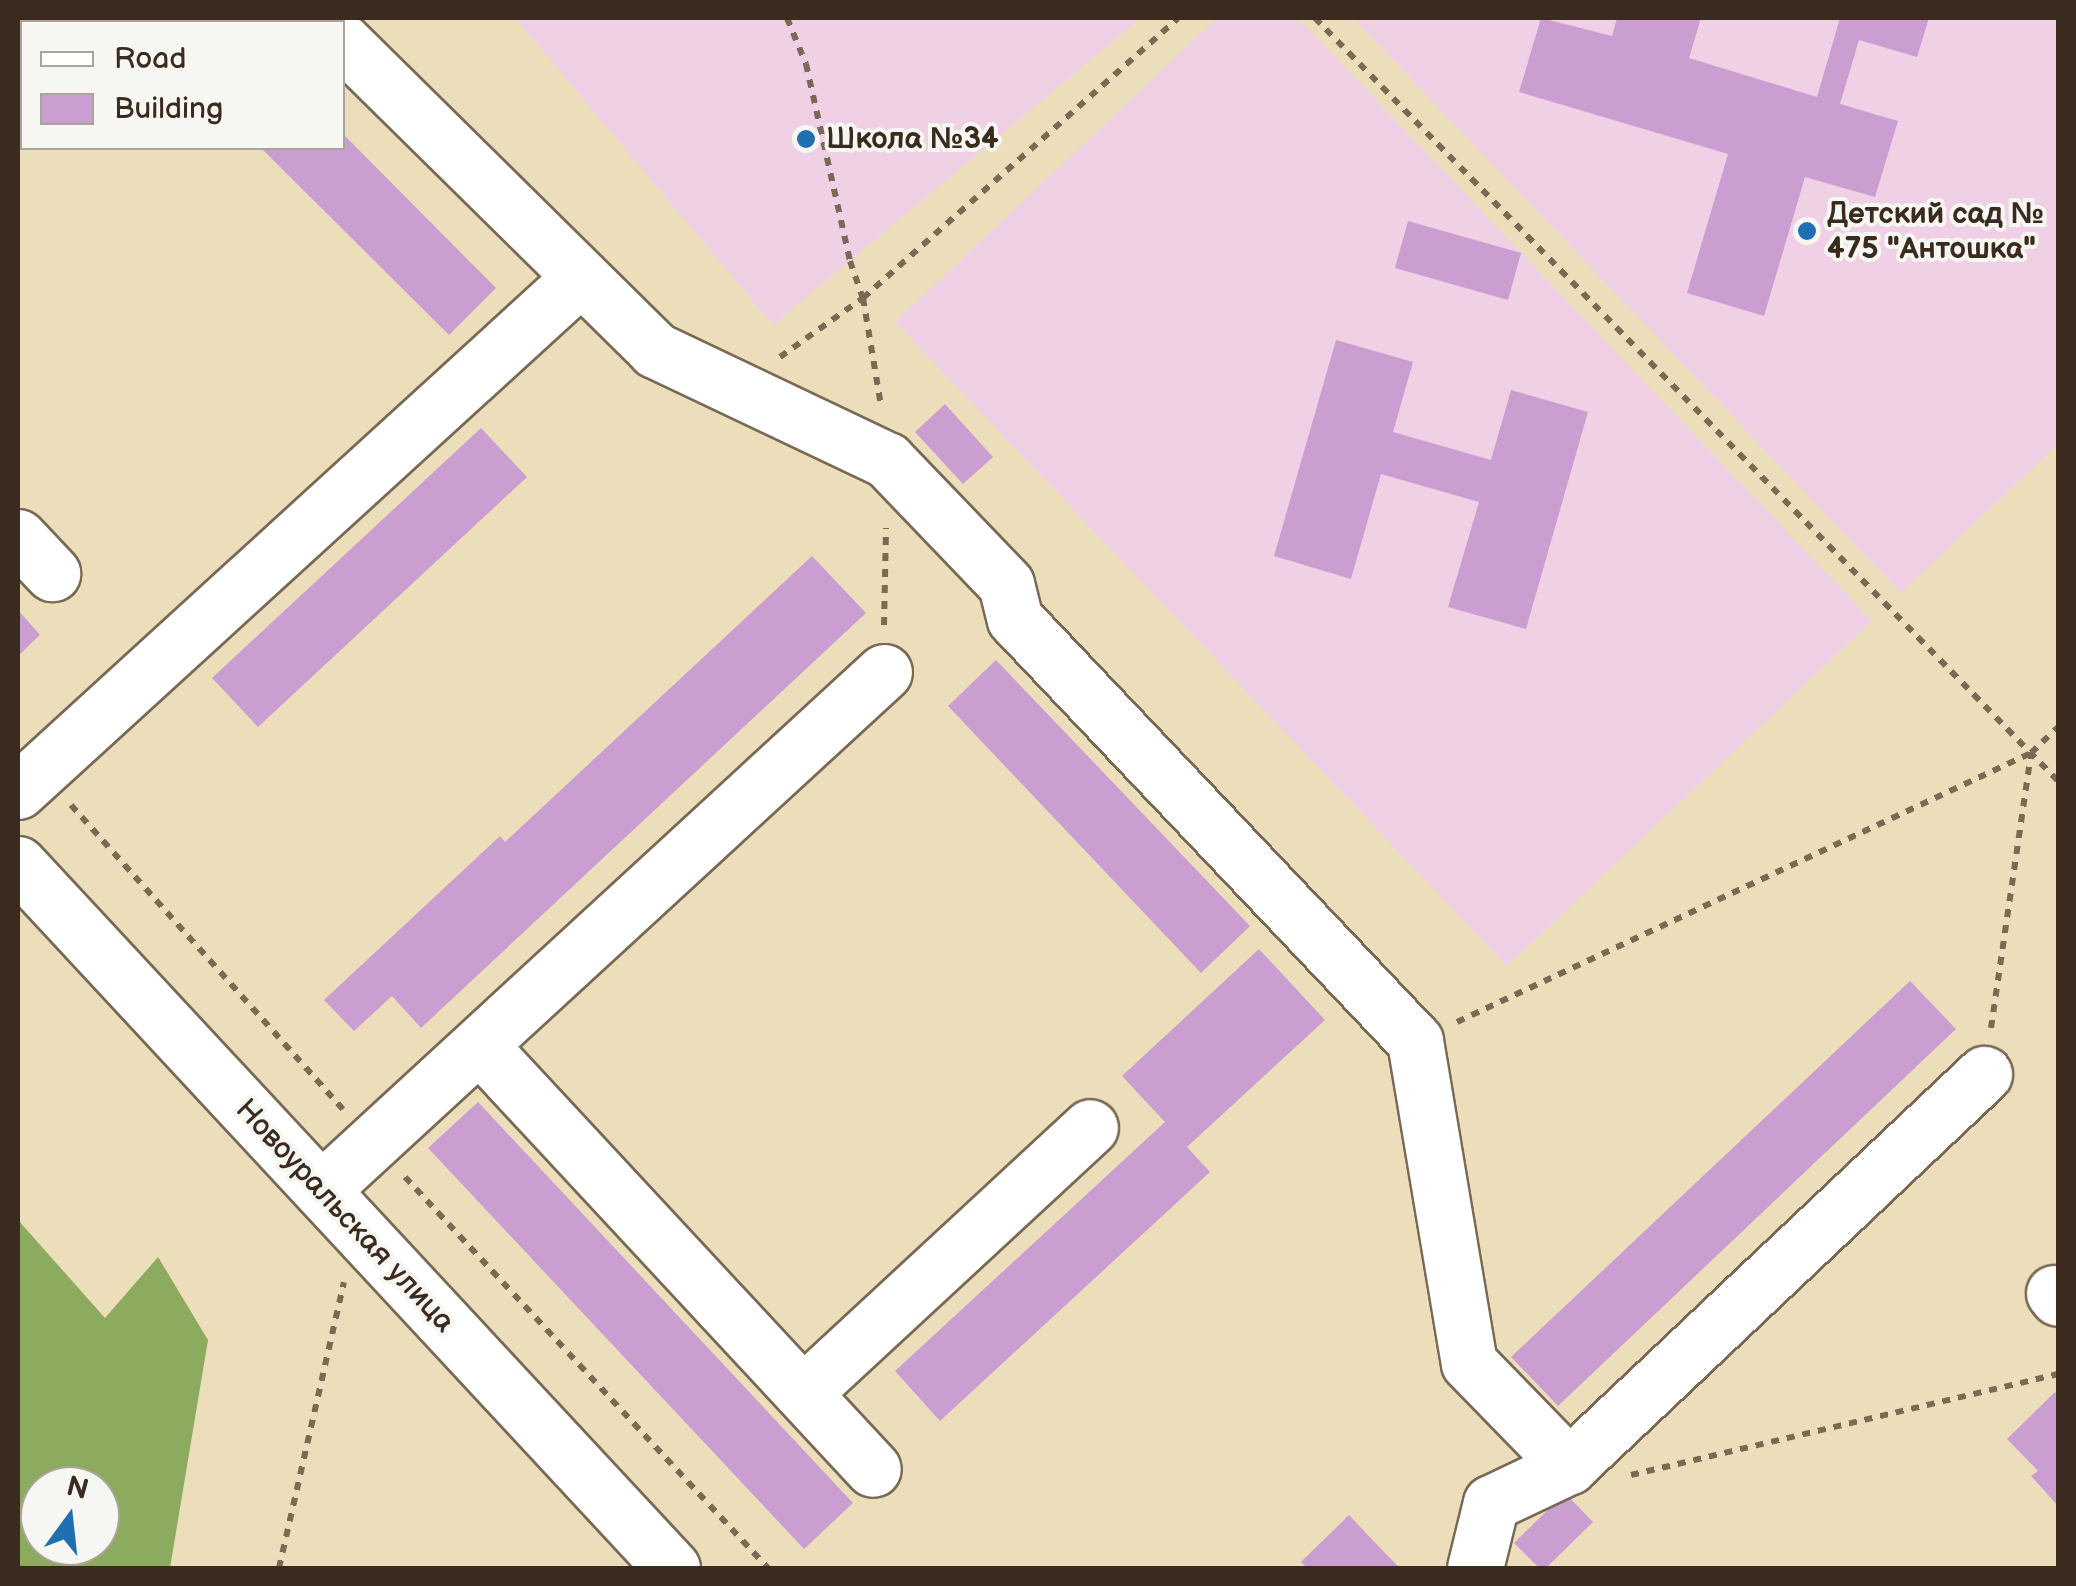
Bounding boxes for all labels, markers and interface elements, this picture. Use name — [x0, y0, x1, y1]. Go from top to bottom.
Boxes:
legend — [20, 20, 345, 150]
text: Road — [114, 41, 187, 77]
text: Building — [114, 91, 223, 127]
place label: Школа №34 — [826, 121, 999, 157]
marker: Школа №34 — [795, 128, 817, 150]
place label: Детский сад № 475 "Антошка" — [1827, 196, 2044, 266]
marker: Детский сад № 475 "Антошка" — [1796, 220, 1818, 242]
street label: Новоуральская улица — [228, 1092, 462, 1340]
north arrow — [20, 1466, 120, 1566]
text: N — [63, 1470, 92, 1507]

